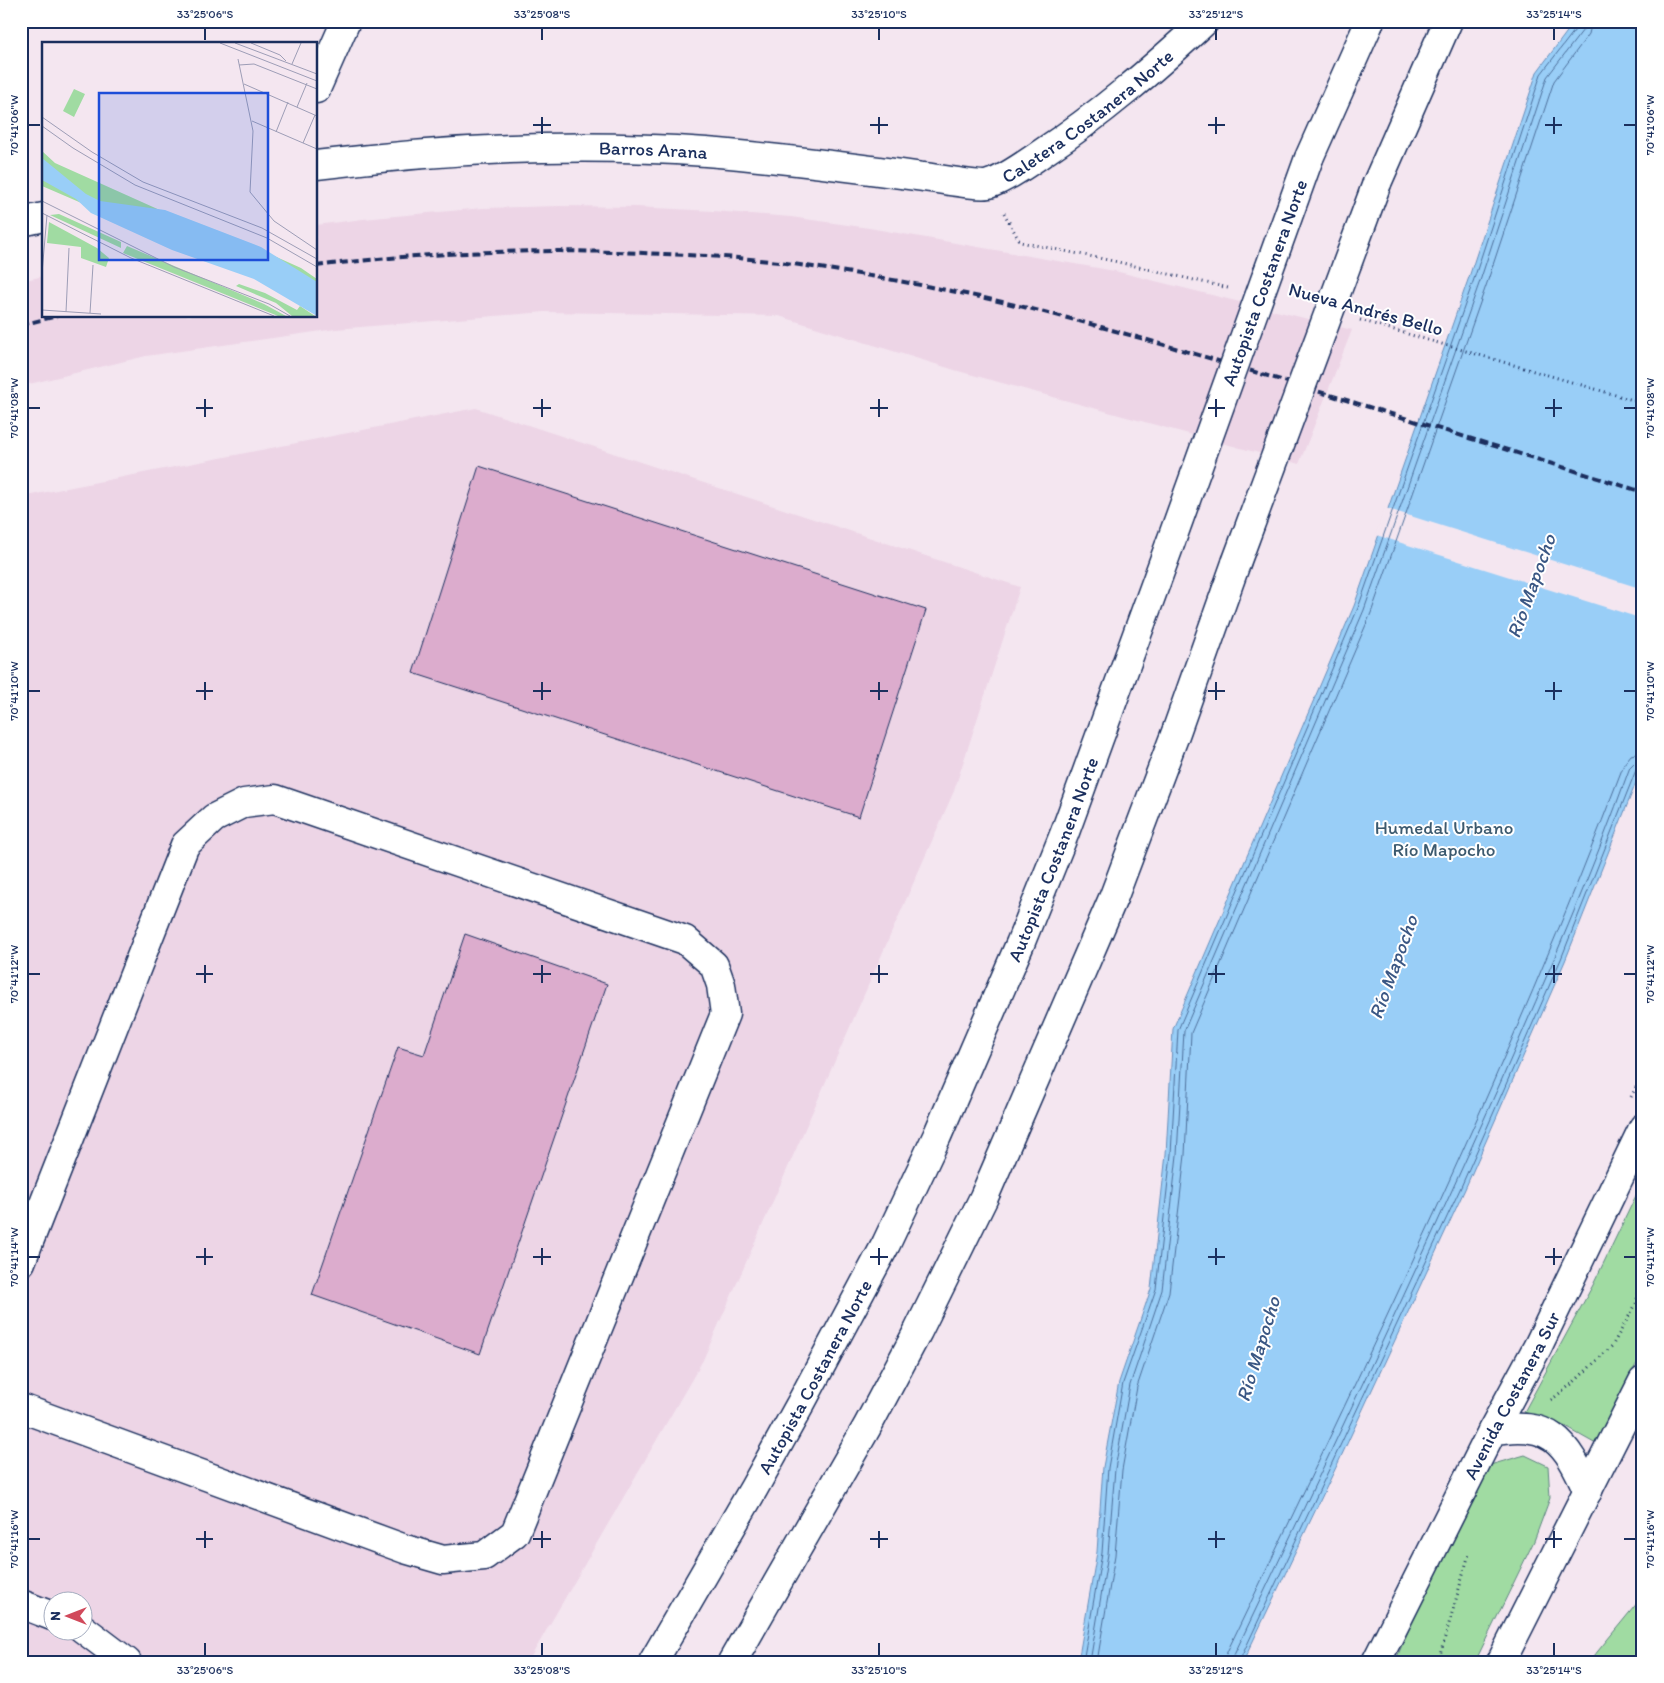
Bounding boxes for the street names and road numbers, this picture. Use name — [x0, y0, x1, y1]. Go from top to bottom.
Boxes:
street label: Caletera Costanera Norte — [998, 44, 1178, 188]
street label: Barros Arana — [599, 136, 709, 164]
street label: Autopista Costanera Norte — [1216, 176, 1312, 389]
street label: Nueva Andrés Bello — [1286, 277, 1446, 341]
street label: Autopista Costanera Norte — [1002, 754, 1103, 965]
street label: Autopista Costanera Norte — [753, 1275, 876, 1478]
street label: Avenida Costanera Sur — [1458, 1307, 1565, 1483]

